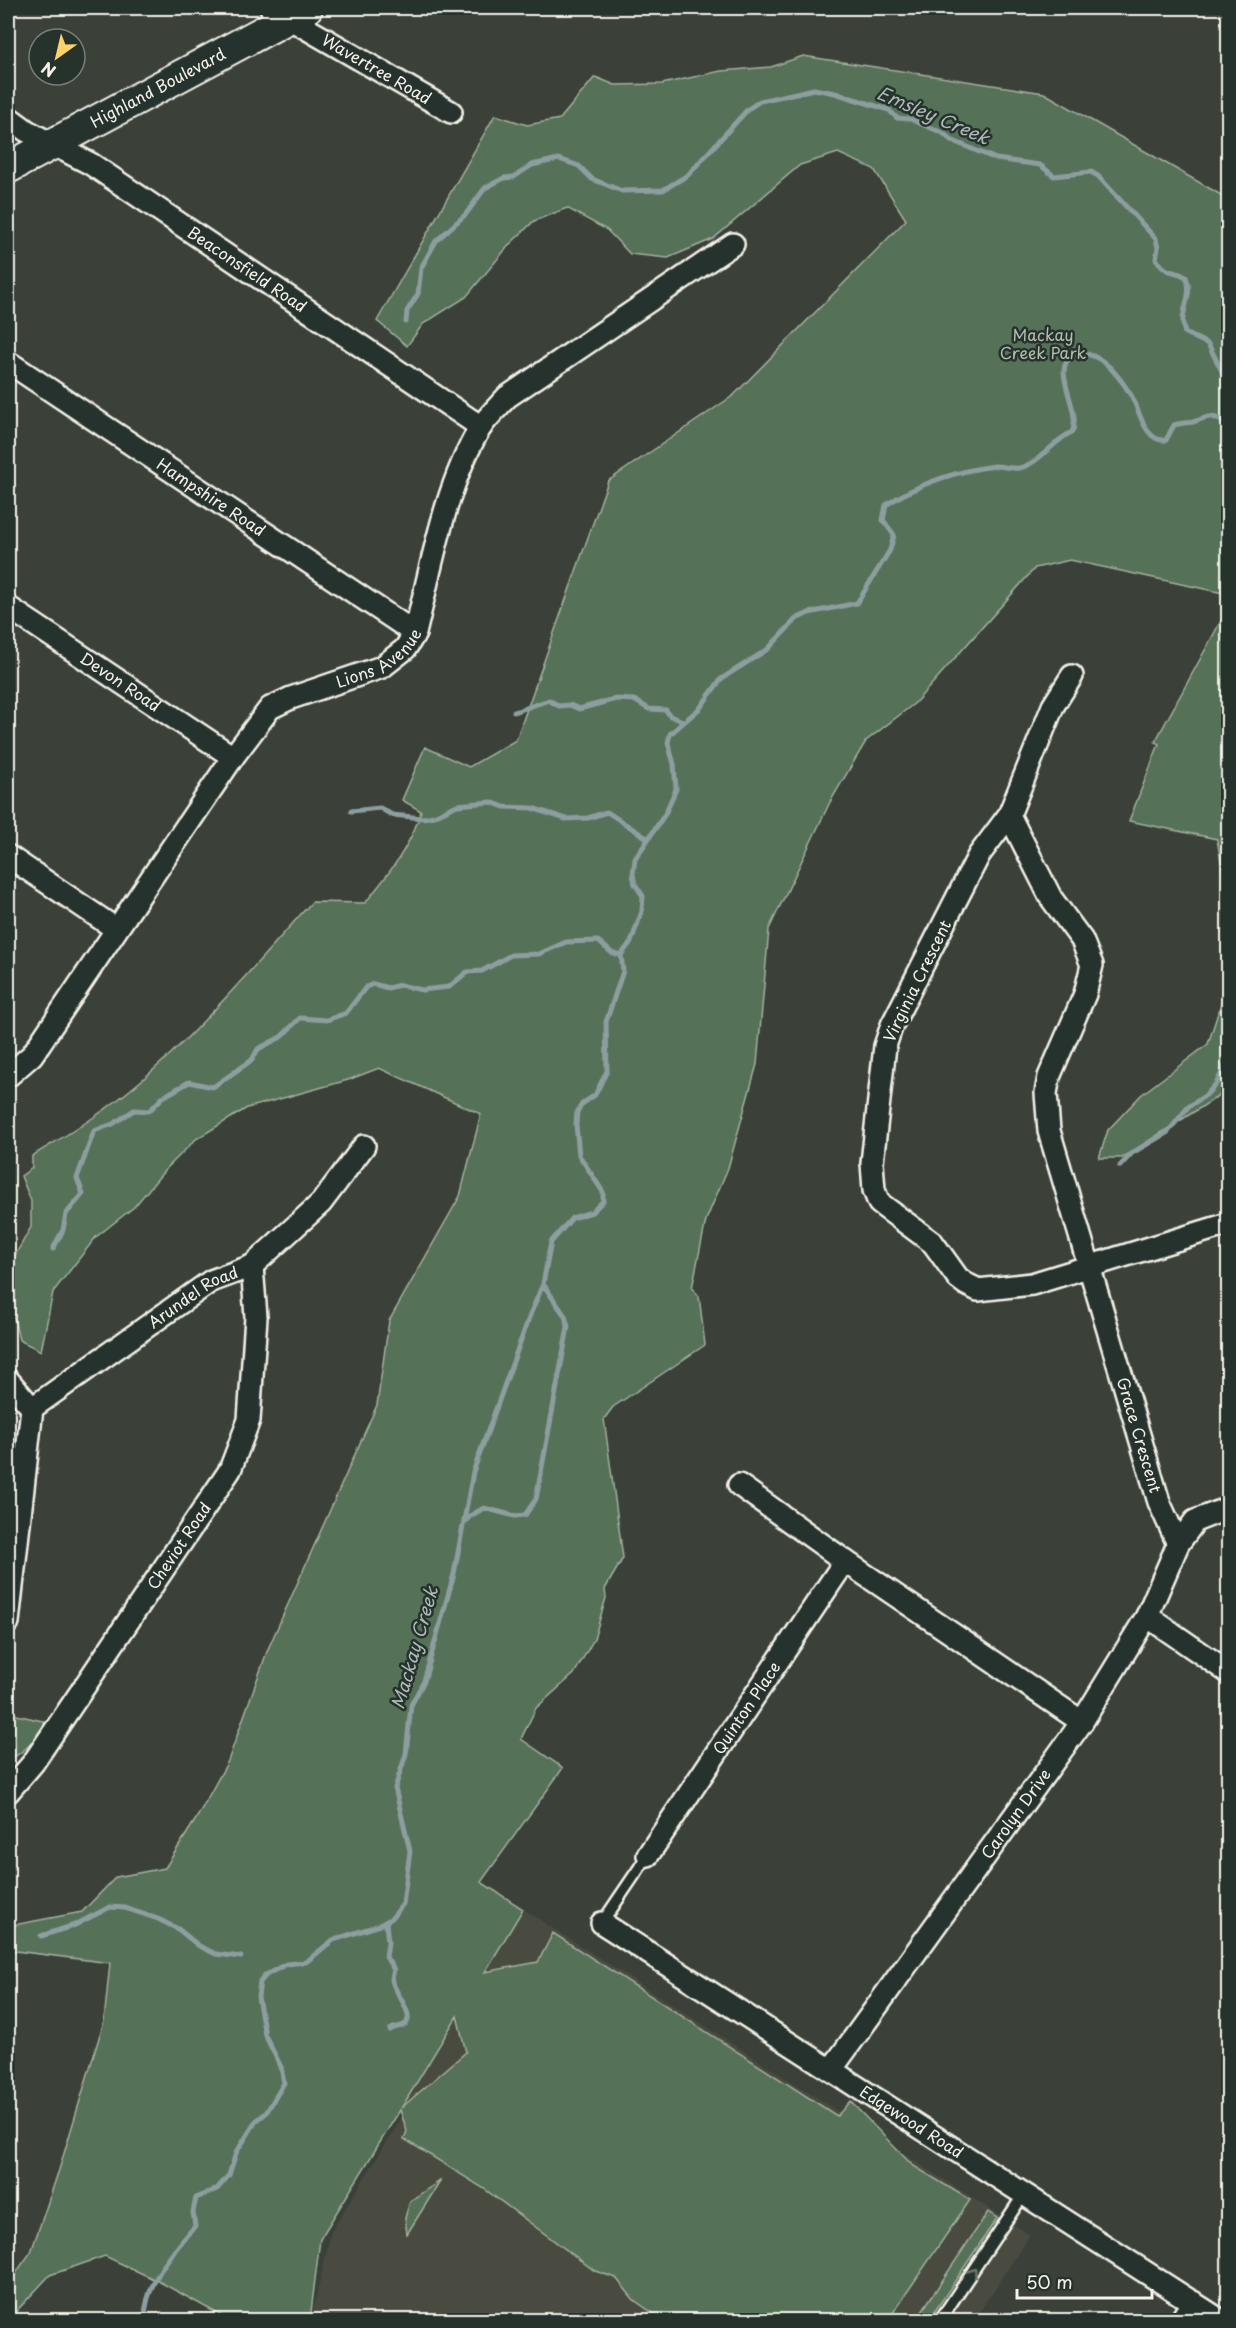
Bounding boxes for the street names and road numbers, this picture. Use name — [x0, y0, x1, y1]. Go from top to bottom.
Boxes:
street label: Wavertree Road — [318, 27, 436, 109]
street label: Highland Boulevard — [86, 41, 229, 133]
street label: Beaconsfield Road — [183, 220, 312, 317]
street label: Hampshire Road — [153, 452, 271, 541]
street label: Lions Avenue — [332, 623, 426, 693]
street label: Devon Road — [76, 645, 166, 717]
street label: Virginia Crescent — [876, 915, 956, 1046]
street label: Arundel Road — [142, 1259, 241, 1333]
street label: Grace Crescent — [1112, 1374, 1169, 1496]
street label: Cheviot Road — [140, 1497, 216, 1594]
street label: Quinton Place — [706, 1656, 785, 1759]
street label: Carolyn Drive — [974, 1763, 1056, 1863]
street label: Edgewood Road — [856, 2079, 969, 2163]

